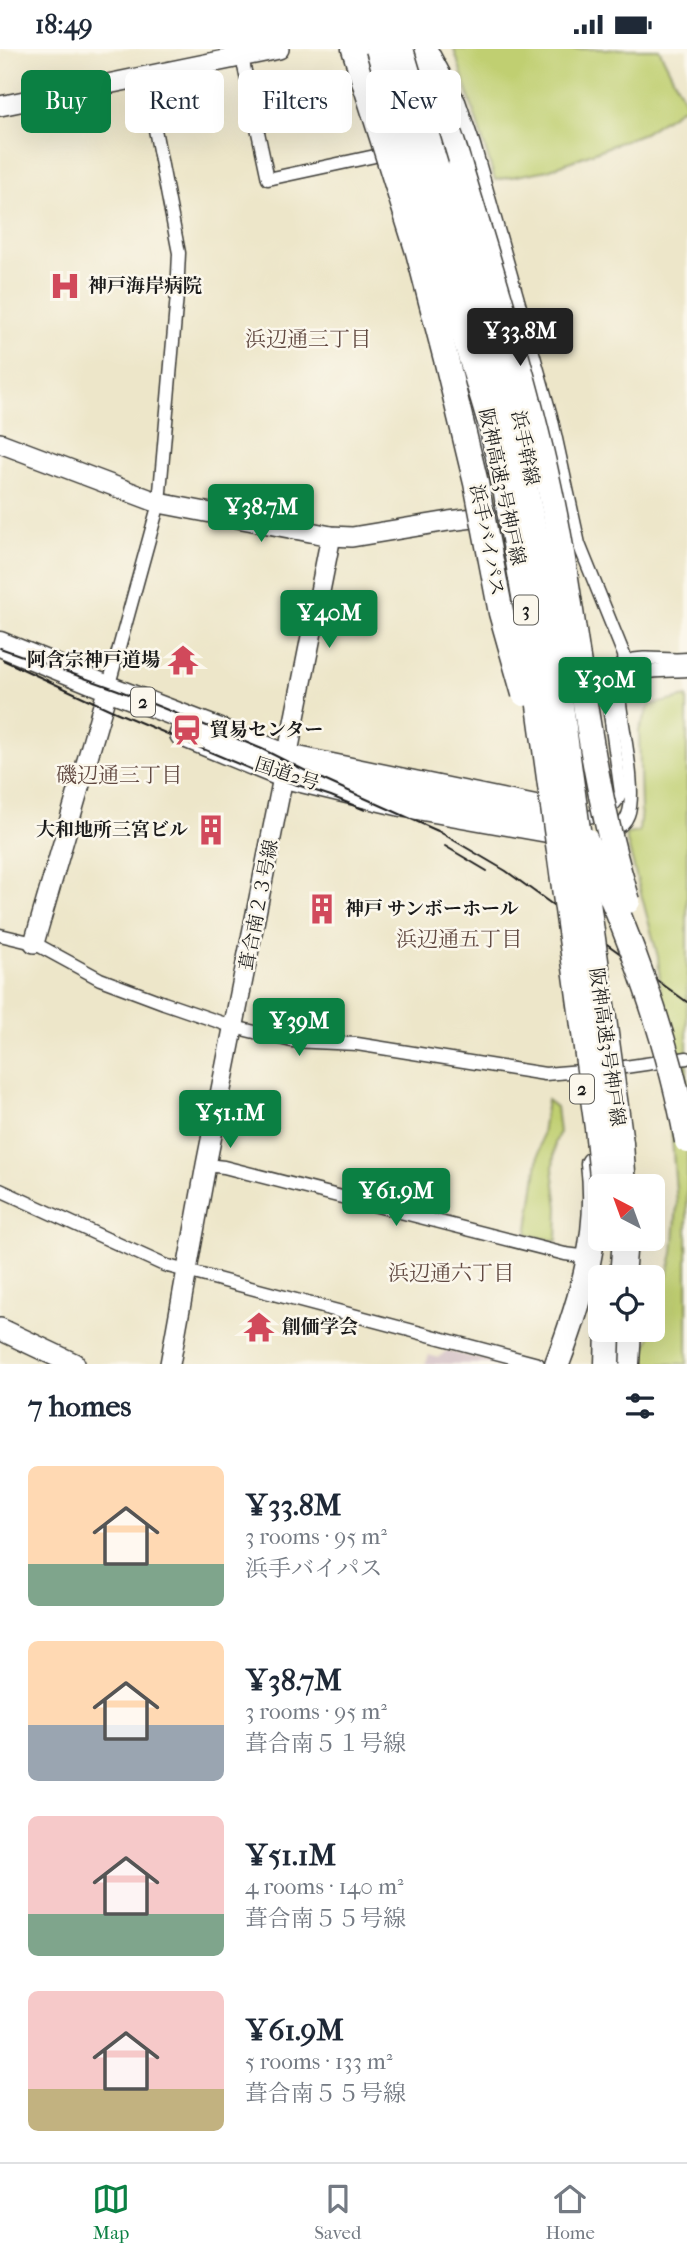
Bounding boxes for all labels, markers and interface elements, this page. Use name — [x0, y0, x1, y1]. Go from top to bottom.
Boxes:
text: 18:49 — [35, 9, 93, 40]
chip: Buy — [21, 70, 111, 133]
chip: Rent — [125, 70, 224, 133]
chip: Filters — [238, 70, 352, 133]
chip: New — [366, 70, 461, 133]
hospital icon: 神戸海岸病院 — [48, 269, 82, 303]
place label: 神戸海岸病院 — [88, 275, 202, 297]
pin: ¥33.8M — [463, 309, 577, 368]
text: ¥33.8M — [483, 317, 557, 344]
district label: 浜辺通三丁目 — [245, 327, 371, 351]
street label: 阪神高速3号神戸線 — [475, 407, 529, 567]
street label: 浜手幹線 — [507, 409, 543, 487]
street label: 浜手バイパス — [465, 482, 509, 598]
pin: ¥38.7M — [204, 484, 318, 544]
text: ¥38.7M — [224, 493, 298, 520]
pin: ¥40M — [288, 591, 370, 650]
road number: 3 — [514, 595, 538, 625]
text: ¥40M — [296, 599, 362, 626]
temple icon: 阿含宗神戸道場 — [166, 643, 200, 677]
place label: 阿含宗神戸道場 — [27, 649, 160, 671]
pin: ¥30M — [564, 657, 646, 717]
text: ¥30M — [574, 666, 636, 693]
road number: 2 — [131, 687, 155, 717]
station icon: 貿易センター — [170, 713, 204, 747]
place label: 貿易センター — [210, 719, 323, 741]
street label: 国道2号 — [252, 753, 322, 795]
district label: 磯辺通三丁目 — [56, 763, 182, 787]
building icon: 大和地所三宮ビル — [194, 813, 228, 847]
place label: 大和地所三宮ビル — [36, 819, 188, 841]
street label: 葺合南２３号線 — [236, 838, 282, 972]
building icon: 神戸 サンボーホール — [305, 892, 339, 926]
place label: 神戸 サンボーホール — [345, 898, 519, 920]
district label: 浜辺通五丁目 — [396, 927, 522, 951]
street label: 阪神高速3号神戸線 — [585, 966, 629, 1128]
pin: ¥39M — [258, 999, 340, 1058]
text: ¥39M — [269, 1007, 329, 1034]
road number: 2 — [570, 1075, 594, 1104]
pin: ¥51.1M — [173, 1091, 287, 1150]
text: ¥51.1M — [195, 1099, 265, 1126]
pin: ¥61.9M — [339, 1169, 453, 1228]
north arrow — [588, 1174, 665, 1251]
map controls — [588, 1174, 665, 1342]
text: ¥61.9M — [358, 1177, 434, 1204]
district label: 浜辺通六丁目 — [388, 1261, 514, 1285]
button: locate — [588, 1265, 665, 1342]
temple icon: 創価学会 — [242, 1310, 276, 1344]
place label: 創価学会 — [282, 1316, 358, 1338]
icon: filters — [621, 1387, 659, 1425]
text: 7 homes — [28, 1389, 131, 1424]
text: ¥33.8M — [245, 1488, 341, 1523]
icon: home — [84, 1494, 168, 1578]
text: 3 rooms · 95 m² — [245, 1523, 387, 1550]
text: 浜手バイパス — [245, 1555, 383, 1582]
text: ¥38.7M — [245, 1663, 342, 1698]
icon: home — [84, 1669, 168, 1753]
text: 3 rooms · 95 m² — [245, 1698, 387, 1725]
text: 葺合南５１号線 — [245, 1730, 406, 1757]
text: ¥51.1M — [245, 1838, 336, 1873]
icon: home — [84, 1844, 168, 1928]
text: 4 rooms · 140 m² — [245, 1873, 404, 1900]
text: 葺合南５５号線 — [245, 1905, 406, 1932]
text: ¥61.9M — [245, 2013, 344, 2048]
icon: home — [84, 2019, 168, 2103]
text: 5 rooms · 133 m² — [245, 2048, 392, 2075]
text: 葺合南５５号線 — [245, 2080, 406, 2107]
tab: Map — [92, 2180, 130, 2244]
tab: Saved — [314, 2180, 361, 2244]
tab: Home — [545, 2180, 595, 2244]

